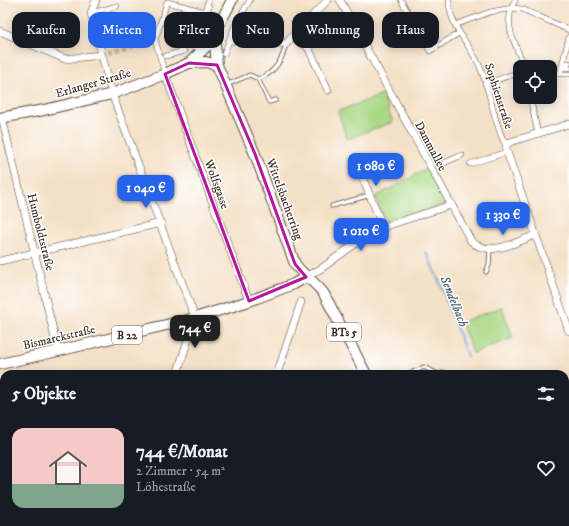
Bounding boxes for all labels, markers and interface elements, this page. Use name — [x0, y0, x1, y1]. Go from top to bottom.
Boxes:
chip: Kaufen — [12, 12, 80, 48]
chip: Mieten — [88, 12, 156, 48]
chip: Filter — [164, 12, 224, 48]
chip: Neu — [232, 12, 284, 48]
chip: Wohnung — [292, 12, 374, 48]
chip: Haus — [382, 12, 439, 48]
map controls — [513, 60, 557, 104]
button: locate — [513, 60, 557, 104]
street label: Sophienstraße — [481, 61, 516, 131]
street label: Erlanger Straße — [54, 66, 133, 101]
street label: Dammallee — [411, 119, 450, 174]
pin: 1 080 € — [339, 153, 413, 187]
street label: Wittelsbacherring — [263, 155, 306, 242]
street label: Wolfsgasse — [200, 156, 232, 211]
text: 1 080 € — [357, 158, 395, 174]
pin: 1 040 € — [109, 175, 183, 209]
text: 1 040 € — [126, 180, 166, 196]
street label: Humboldtstraße — [24, 192, 57, 272]
pin: 1 330 € — [466, 202, 540, 236]
text: 1 330 € — [486, 207, 520, 223]
pin: 1 010 € — [324, 218, 398, 252]
text: 1 010 € — [343, 223, 379, 239]
water label: Sendelbach — [436, 273, 472, 329]
pin: 744 € — [167, 315, 223, 349]
text: 744 € — [179, 320, 211, 336]
street label: Bismarckstraße — [21, 322, 97, 353]
road number: BTs 5 — [327, 323, 361, 341]
road number: B 22 — [112, 326, 142, 344]
text: 5 Objekte — [12, 383, 76, 405]
icon: filters — [535, 383, 557, 405]
text: 744 €/Monat — [136, 441, 228, 463]
icon: home — [44, 444, 92, 492]
icon: heart — [535, 457, 557, 479]
text: 2 Zimmer · 54 m² — [136, 463, 225, 479]
text: Löhestraße — [136, 479, 196, 495]

